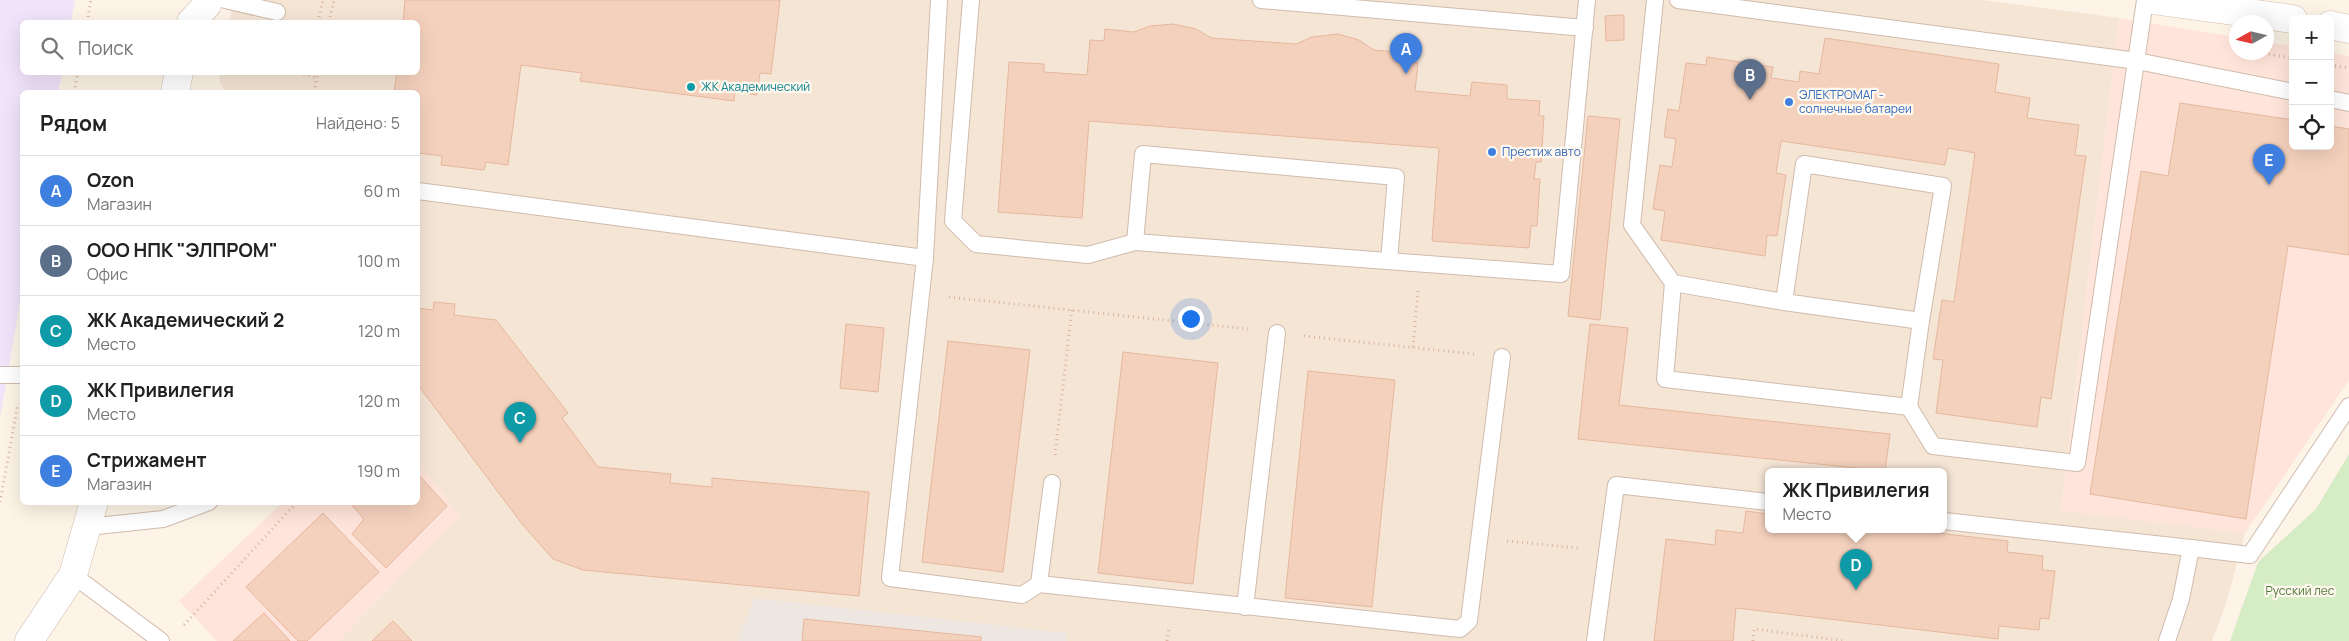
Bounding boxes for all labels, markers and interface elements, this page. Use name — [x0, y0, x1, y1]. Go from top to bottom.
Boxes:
north arrow — [2229, 15, 2274, 60]
map controls — [2289, 15, 2334, 150]
button: + — [2289, 15, 2334, 60]
search box — [20, 20, 420, 75]
pin: A — [1390, 33, 1422, 74]
icon: search — [38, 34, 66, 62]
text: Поиск — [78, 35, 133, 61]
pin: B — [1734, 59, 1766, 100]
button: − — [2289, 60, 2334, 105]
place label: ЖК Академический — [701, 78, 810, 95]
marker: ЖК Академический — [685, 81, 697, 93]
place label: ЭЛЕКТРОМАГ - солнечные батареи — [1799, 86, 1912, 117]
marker: ЭЛЕКТРОМАГ - солнечные батареи — [1783, 96, 1795, 108]
button: locate — [2289, 105, 2334, 150]
text: Рядом — [40, 109, 107, 137]
text: Найдено: 5 — [316, 112, 400, 134]
place label: Престиж авто — [1502, 143, 1581, 160]
pin: E — [2253, 144, 2285, 185]
marker: Престиж авто — [1486, 146, 1498, 158]
text: Ozon — [87, 167, 134, 193]
text: A — [51, 180, 61, 202]
text: 60 m — [364, 180, 400, 202]
text: Магазин — [87, 193, 152, 215]
text: ООО НПК "ЭЛПРОМ" — [87, 237, 278, 263]
text: B — [51, 250, 61, 272]
text: 100 m — [357, 250, 400, 272]
text: Офис — [87, 263, 128, 285]
your location — [1178, 306, 1204, 332]
text: ЖК Академический 2 — [87, 307, 284, 333]
text: C — [50, 320, 62, 342]
text: 120 m — [358, 320, 400, 342]
text: Место — [87, 333, 136, 355]
text: ЖК Привилегия — [87, 377, 234, 403]
text: D — [50, 390, 62, 412]
text: 120 m — [358, 390, 400, 412]
pin: C — [504, 402, 536, 443]
text: Место — [87, 403, 136, 425]
text: Стрижамент — [87, 447, 207, 473]
text: E — [51, 460, 61, 482]
text: 190 m — [357, 460, 400, 482]
popup — [1765, 468, 1947, 533]
text: Магазин — [87, 473, 152, 495]
text: ЖК Привилегия — [1783, 477, 1929, 503]
text: Место — [1783, 503, 1831, 525]
pin: D — [1840, 549, 1872, 590]
park label: Русский лес — [2265, 582, 2335, 599]

